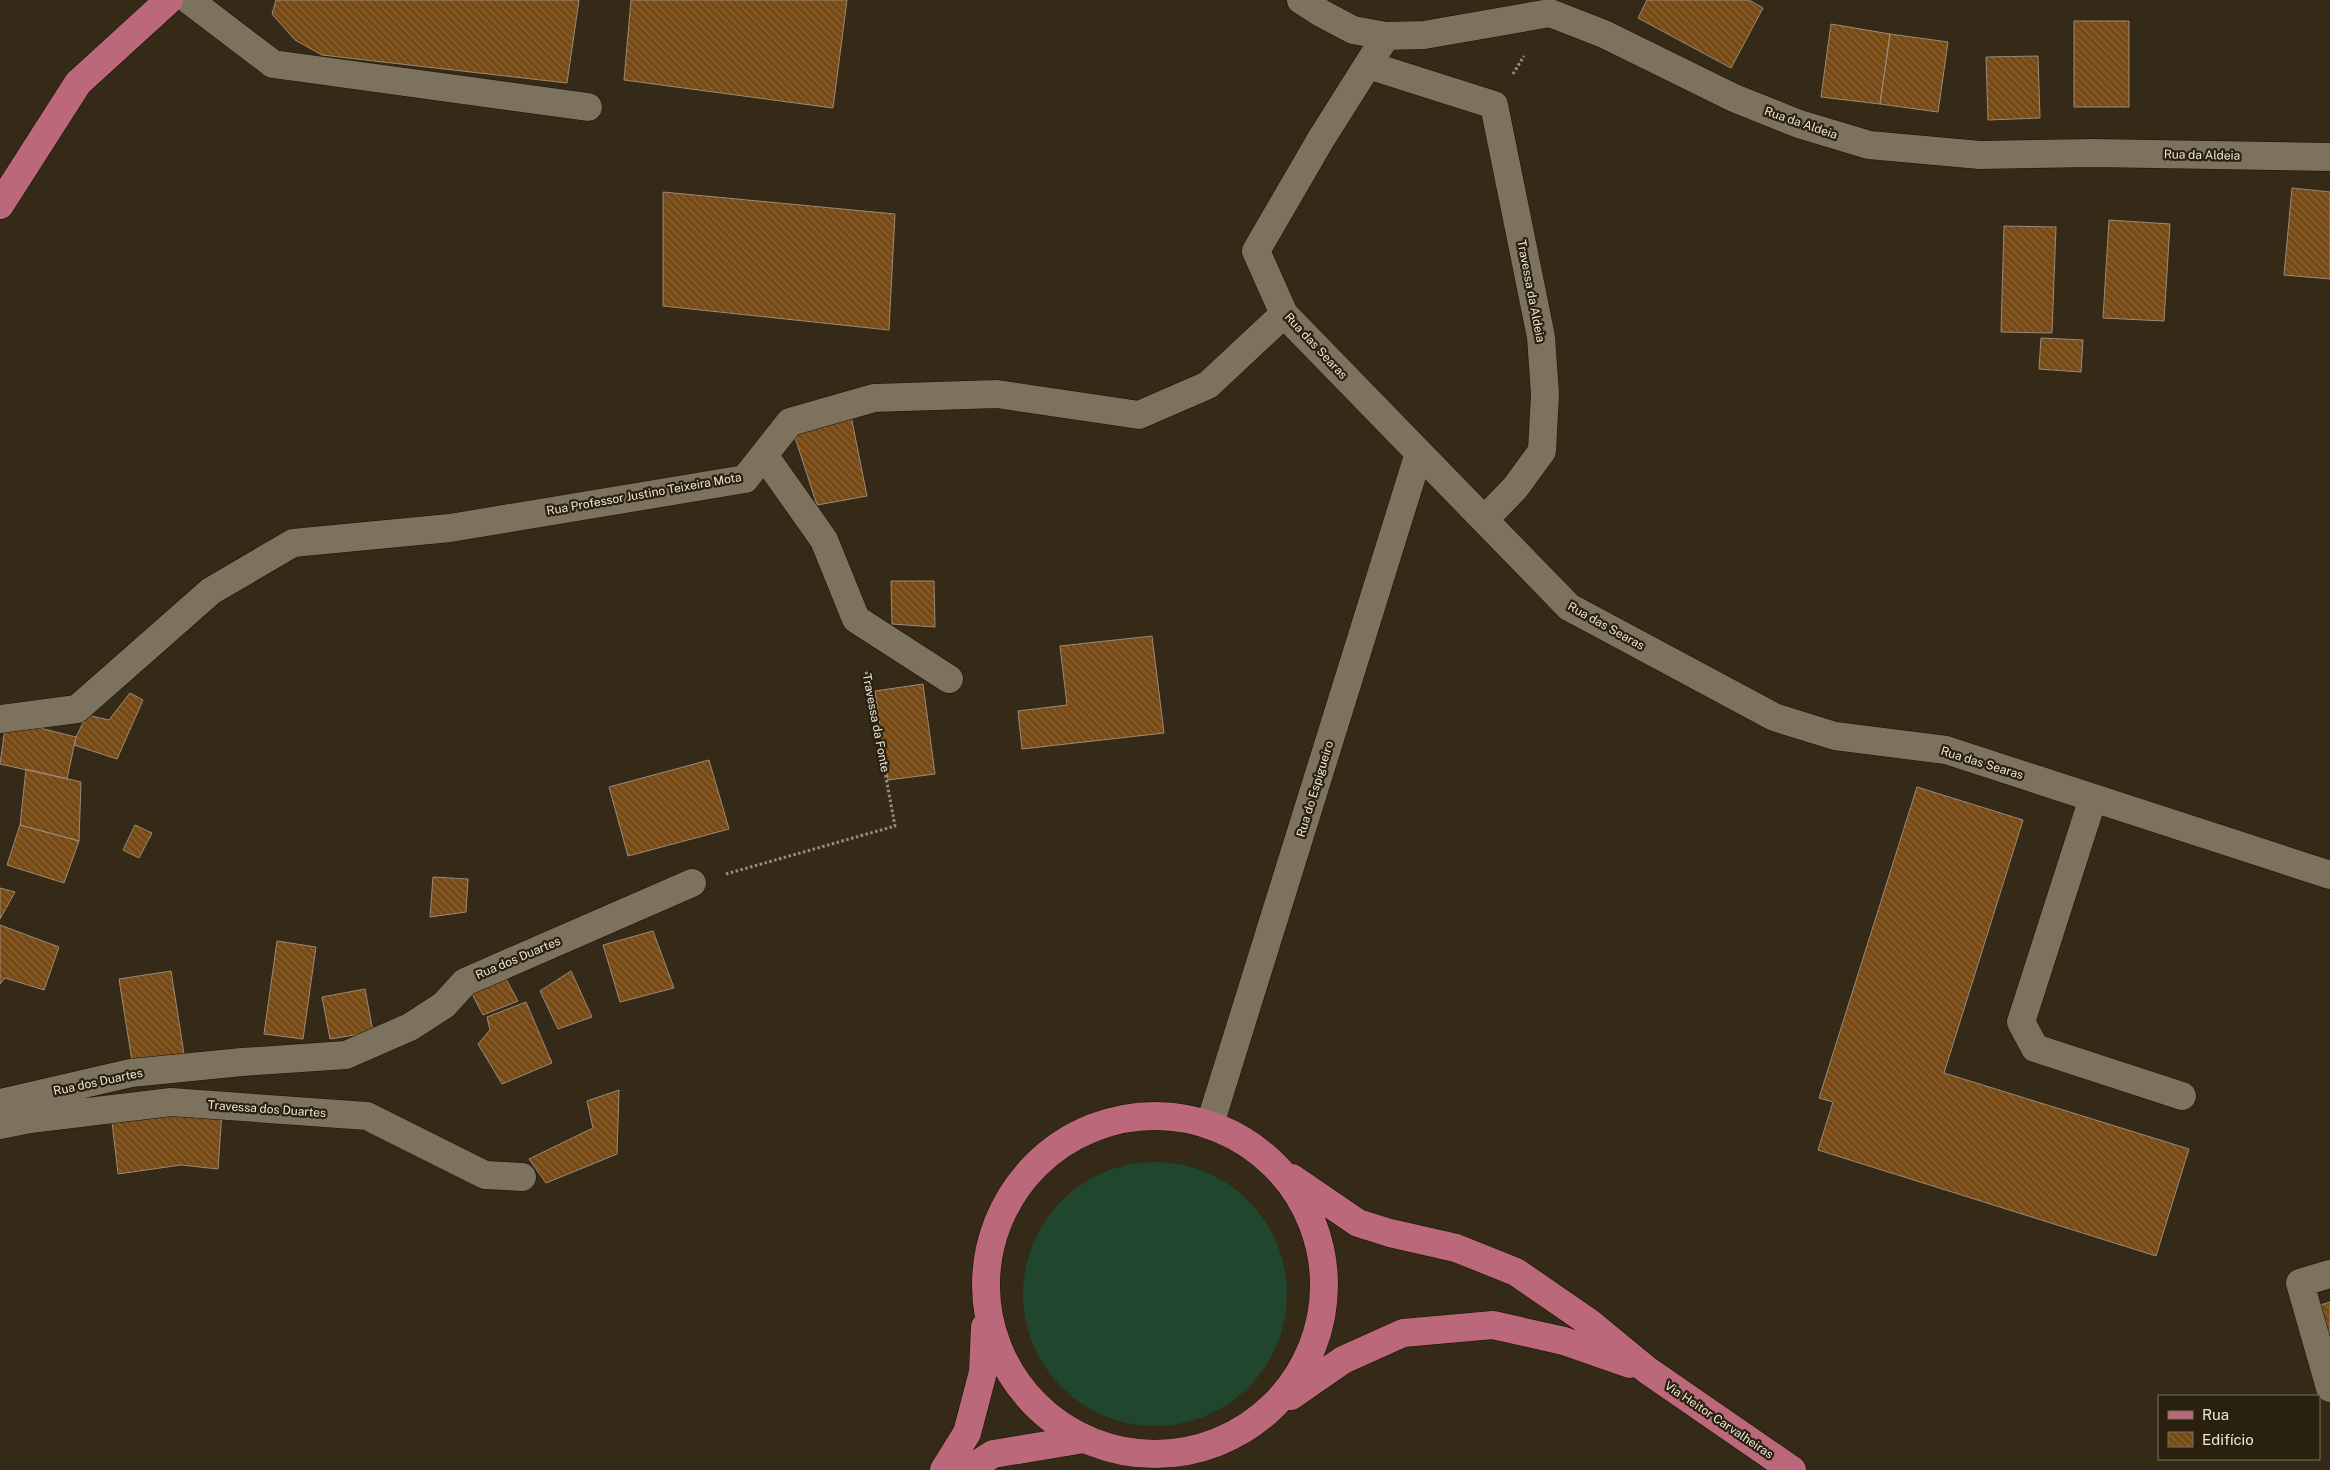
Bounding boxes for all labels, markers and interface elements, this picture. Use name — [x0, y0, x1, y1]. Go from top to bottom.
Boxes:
street label: Rua da Aldeia — [1763, 104, 1839, 142]
street label: Rua da Aldeia — [2164, 147, 2240, 163]
street label: Travessa da Aldeia — [1514, 239, 1548, 343]
street label: Rua das Searas — [1282, 310, 1350, 382]
street label: Rua Professor Justino Teixeira Mota — [545, 470, 743, 518]
street label: Rua das Searas — [1565, 599, 1647, 653]
street label: Travessa da Fonte — [860, 672, 892, 774]
street label: Rua do Espigueiro — [1294, 739, 1336, 839]
street label: Rua das Searas — [1939, 744, 2025, 782]
street label: Rua dos Duartes — [473, 934, 563, 982]
street label: Rua dos Duartes — [52, 1066, 144, 1098]
street label: Travessa dos Duartes — [207, 1098, 327, 1120]
street label: Via Heitor Carvalheiras — [1662, 1378, 1776, 1462]
legend — [2158, 1395, 2320, 1460]
text: Rua — [2202, 1406, 2229, 1423]
text: Edifício — [2202, 1431, 2254, 1448]

